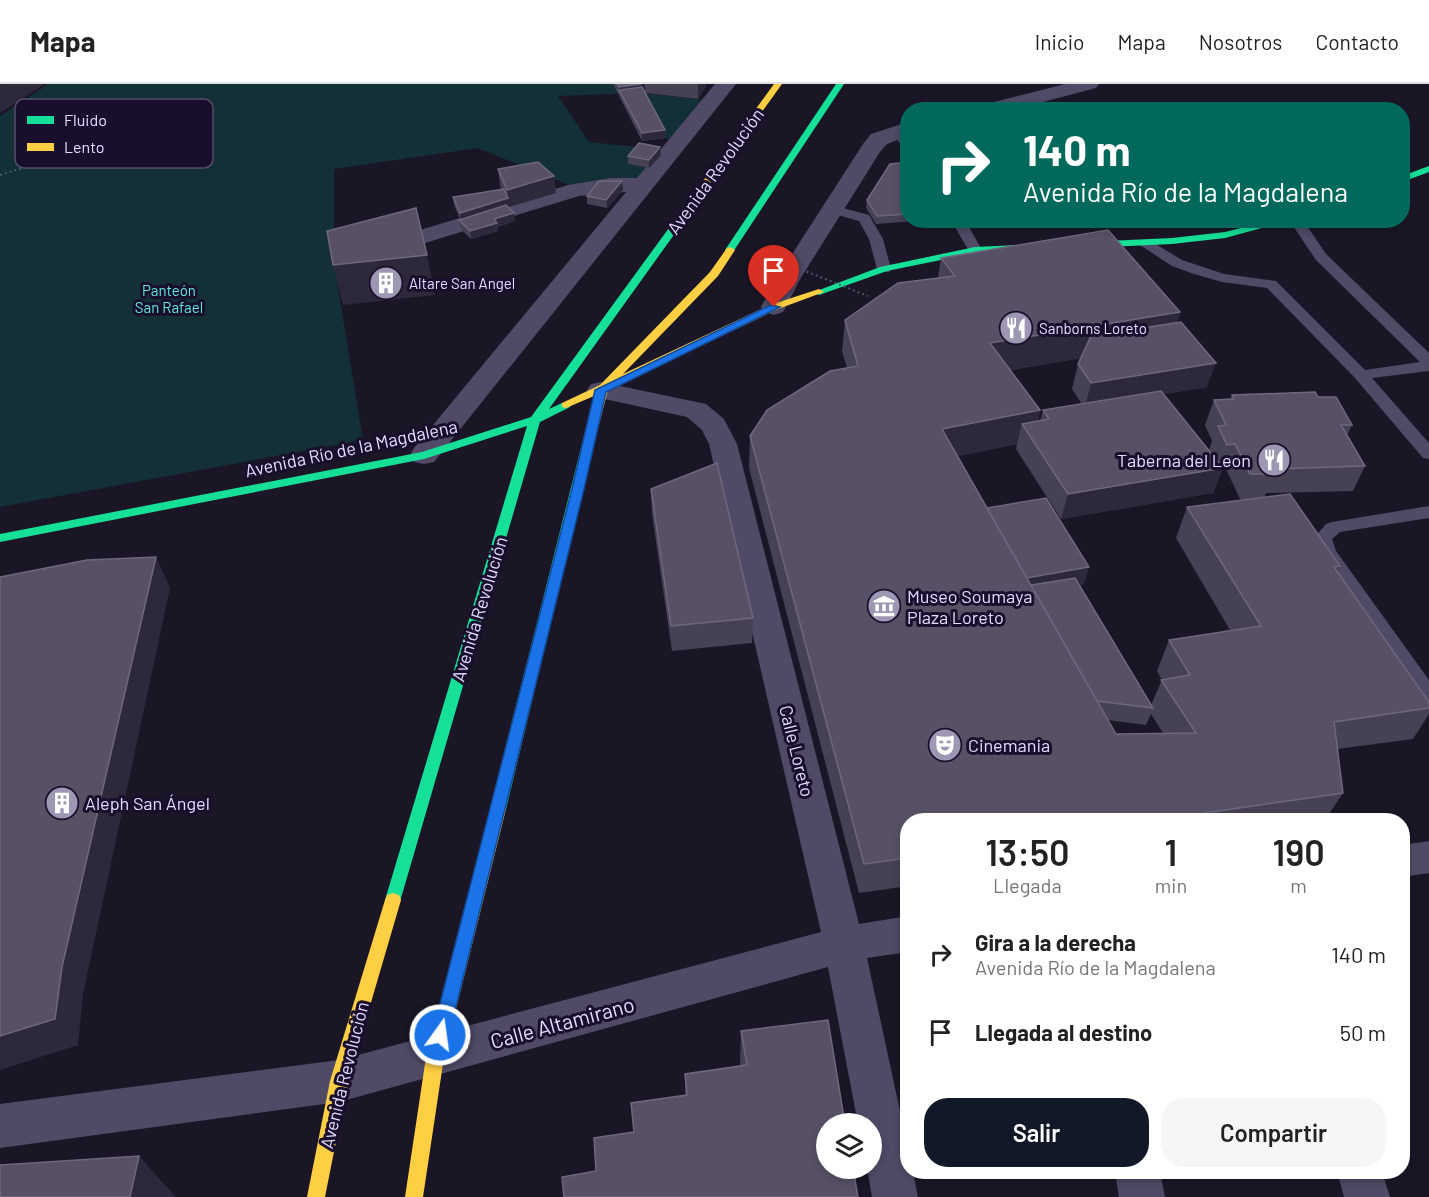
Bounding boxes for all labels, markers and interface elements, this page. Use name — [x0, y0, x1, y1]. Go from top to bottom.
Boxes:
text: Mapa — [30, 24, 96, 58]
text: Inicio — [1035, 29, 1085, 54]
text: Mapa — [1118, 29, 1166, 54]
text: Nosotros — [1199, 29, 1282, 54]
text: Contacto — [1315, 29, 1399, 54]
legend — [15, 99, 213, 168]
street label: Avenida Revolución — [662, 104, 768, 238]
text: Fluido — [64, 110, 107, 129]
text: 140 m — [1023, 124, 1131, 174]
icon: right — [924, 126, 1002, 204]
text: Lento — [64, 137, 105, 156]
text: Avenida Río de la Magdalena — [1023, 175, 1348, 207]
pin — [748, 245, 799, 307]
icon: arrive — [757, 254, 790, 287]
building icon: Altare San Angel — [368, 265, 404, 301]
place label: Altare San Angel — [409, 274, 515, 292]
park label: Panteón San Rafael — [135, 281, 203, 316]
restaurant icon: Sanborns Loreto — [998, 310, 1034, 346]
place label: Sanborns Loreto — [1039, 319, 1147, 337]
street label: Avenida Río de la Magdalena — [243, 415, 459, 481]
restaurant icon: Taberna del Leon — [1256, 442, 1292, 478]
place label: Taberna del Leon — [1117, 449, 1251, 471]
street label: Avenida Revolución — [446, 534, 512, 684]
place label: Museo Soumaya Plaza Loreto — [907, 585, 1032, 628]
museum icon: Museo Soumaya Plaza Loreto — [866, 588, 902, 624]
street label: Calle Loreto — [775, 703, 819, 799]
theatre icon: Cinemania — [927, 727, 963, 763]
place label: Cinemania — [968, 734, 1050, 756]
building icon: Aleph San Ángel — [44, 785, 80, 821]
place label: Aleph San Ángel — [85, 792, 210, 814]
text: 13:50 — [985, 830, 1069, 873]
text: 1 — [1165, 830, 1177, 873]
text: 190 — [1273, 830, 1325, 873]
text: Llegada — [993, 873, 1062, 897]
text: min — [1155, 873, 1187, 897]
text: m — [1290, 873, 1307, 897]
text: Gira a la derecha — [975, 929, 1136, 955]
icon: right — [924, 938, 957, 971]
text: 140 m — [1331, 941, 1386, 967]
text: Avenida Río de la Magdalena — [975, 955, 1216, 979]
street label: Calle Altamirano — [487, 991, 637, 1053]
street label: Avenida Revolución — [315, 999, 373, 1151]
position arrow — [408, 1003, 472, 1067]
icon: arrive — [924, 1016, 957, 1049]
text: Llegada al destino — [975, 1019, 1152, 1045]
text: 50 m — [1340, 1019, 1386, 1045]
button: Salir — [924, 1098, 1149, 1167]
button: Compartir — [1161, 1098, 1386, 1167]
map controls — [816, 1113, 882, 1179]
button: layers — [816, 1113, 882, 1179]

